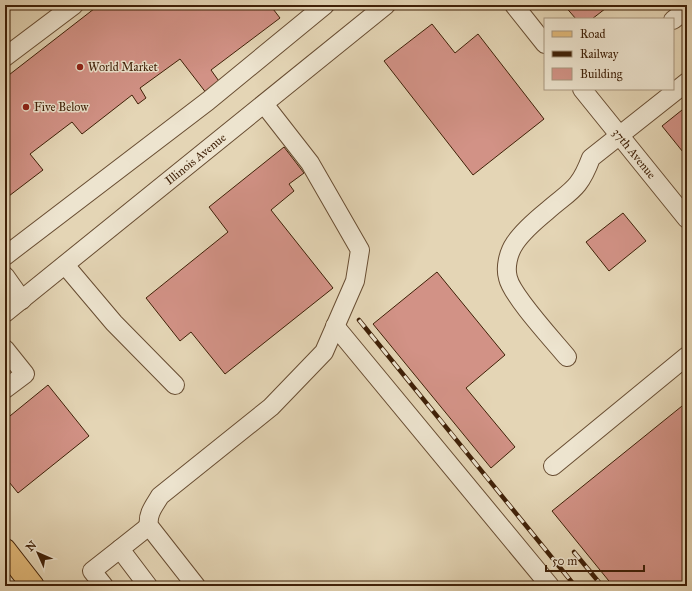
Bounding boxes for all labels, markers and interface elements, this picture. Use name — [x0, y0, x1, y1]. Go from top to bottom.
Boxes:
legend — [544, 18, 674, 90]
text: Road — [580, 27, 606, 41]
text: Railway — [580, 47, 619, 61]
place label: World Market — [88, 60, 159, 74]
marker: World Market — [75, 62, 85, 72]
text: Building — [580, 67, 623, 82]
place label: Five Below — [34, 100, 88, 114]
marker: Five Below — [21, 102, 31, 112]
street label: 37th Avenue — [610, 126, 659, 182]
street label: Illinois Avenue — [162, 130, 229, 188]
north arrow — [18, 533, 58, 573]
text: N — [23, 538, 40, 554]
scale bar — [546, 547, 644, 573]
text: 50 m — [552, 554, 577, 568]

